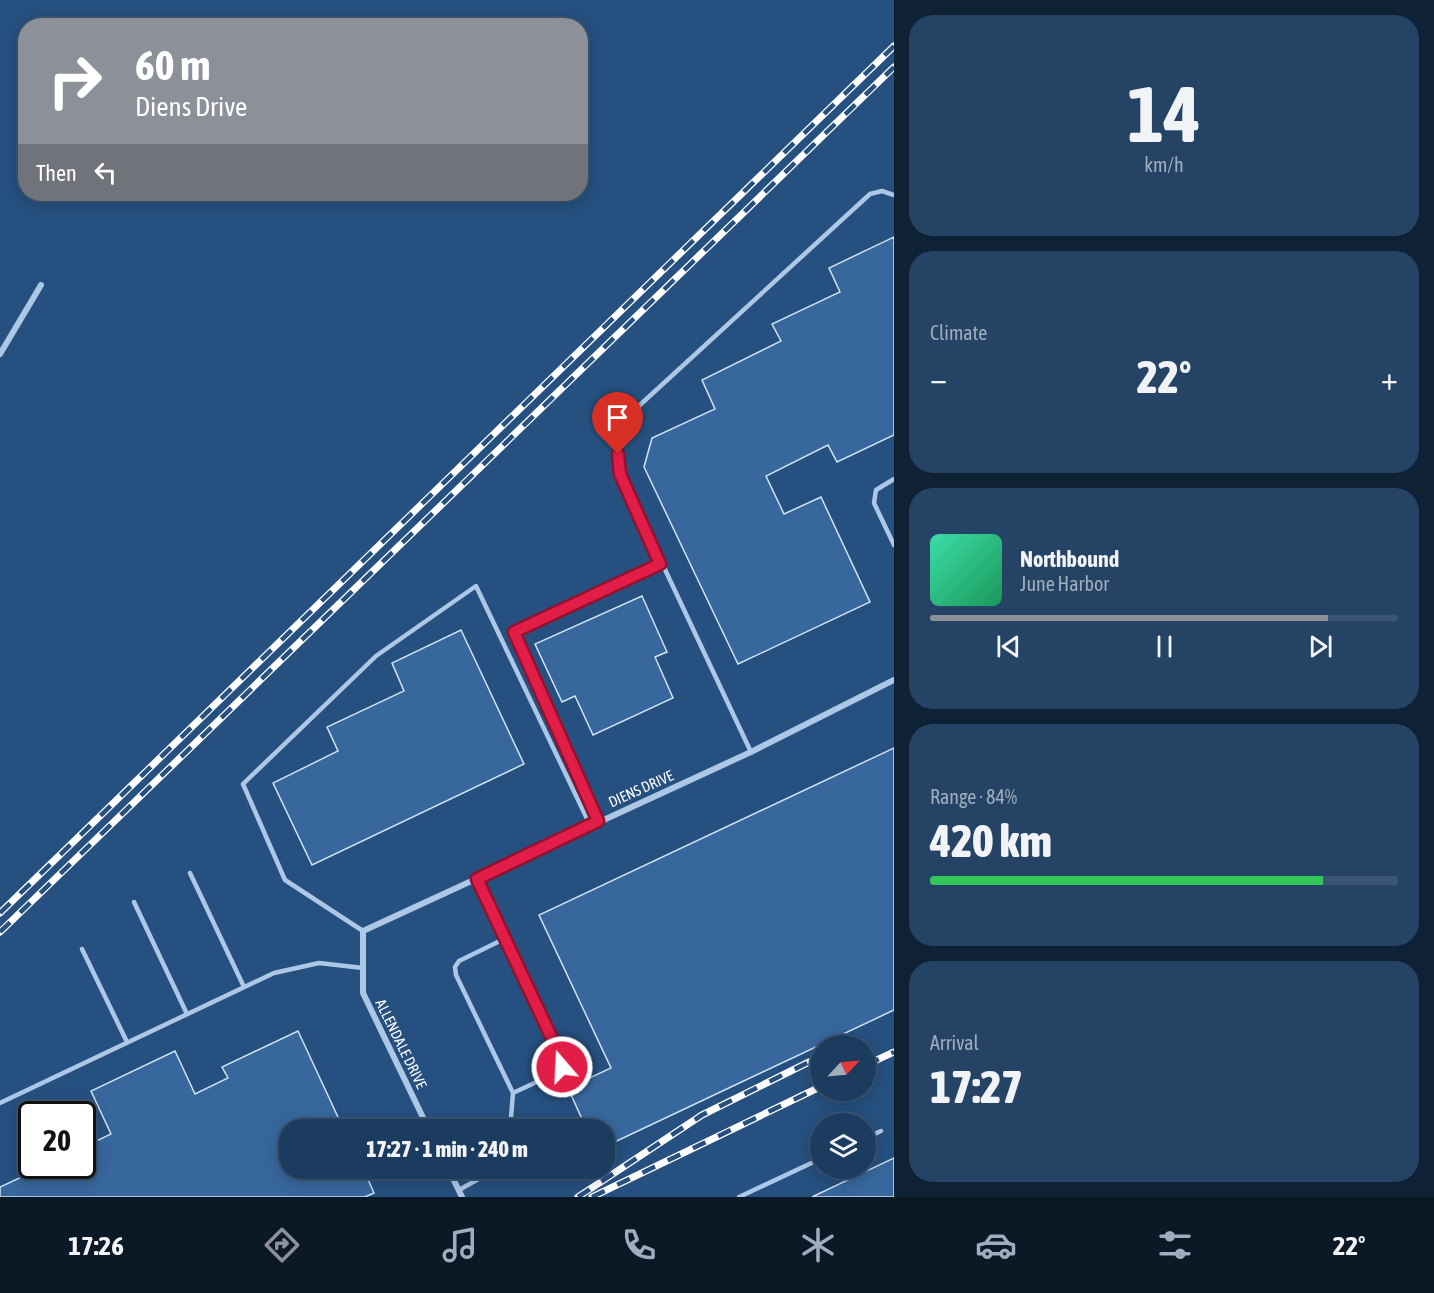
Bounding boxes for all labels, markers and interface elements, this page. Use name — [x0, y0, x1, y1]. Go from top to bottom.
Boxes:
text: 60 m — [135, 41, 210, 89]
icon: right — [36, 42, 114, 120]
text: 14 — [1127, 69, 1201, 159]
text: Diens Drive — [135, 91, 247, 122]
text: km/h — [1144, 153, 1184, 176]
icon: left — [89, 156, 122, 189]
text: Then — [36, 160, 77, 186]
text: Climate — [930, 321, 987, 344]
text: 22° — [1137, 351, 1191, 403]
text: − — [930, 359, 947, 397]
text: + — [1381, 359, 1398, 397]
pin — [592, 392, 643, 454]
icon: arrive — [601, 401, 634, 434]
text: Northbound — [1020, 546, 1119, 572]
text: June Harbor — [1020, 572, 1109, 595]
icon: previous — [992, 630, 1025, 663]
icon: pause — [1148, 630, 1181, 663]
icon: next — [1304, 630, 1337, 663]
street label: DIENS DRIVE — [606, 766, 676, 810]
text: Range · 84% — [930, 785, 1017, 808]
text: 420 km — [930, 815, 1052, 867]
street label: ALLENDALE DRIVE — [372, 996, 431, 1092]
text: Arrival — [930, 1031, 979, 1054]
position arrow — [530, 1035, 594, 1099]
north arrow — [810, 1035, 876, 1101]
map controls — [810, 1035, 876, 1179]
text: 17:27 — [930, 1061, 1023, 1113]
speed limit sign: 20 — [18, 1101, 96, 1179]
button: layers — [810, 1113, 876, 1179]
text: 17:27 · 1 min · 240 m — [366, 1136, 528, 1162]
icon: directions — [261, 1224, 303, 1266]
icon: music — [439, 1224, 481, 1266]
icon: phone — [618, 1224, 660, 1266]
icon: climate — [797, 1224, 839, 1266]
icon: car — [975, 1224, 1017, 1266]
icon: filters — [1154, 1224, 1196, 1266]
text: 17:26 — [68, 1230, 124, 1261]
text: 22° — [1333, 1230, 1366, 1261]

